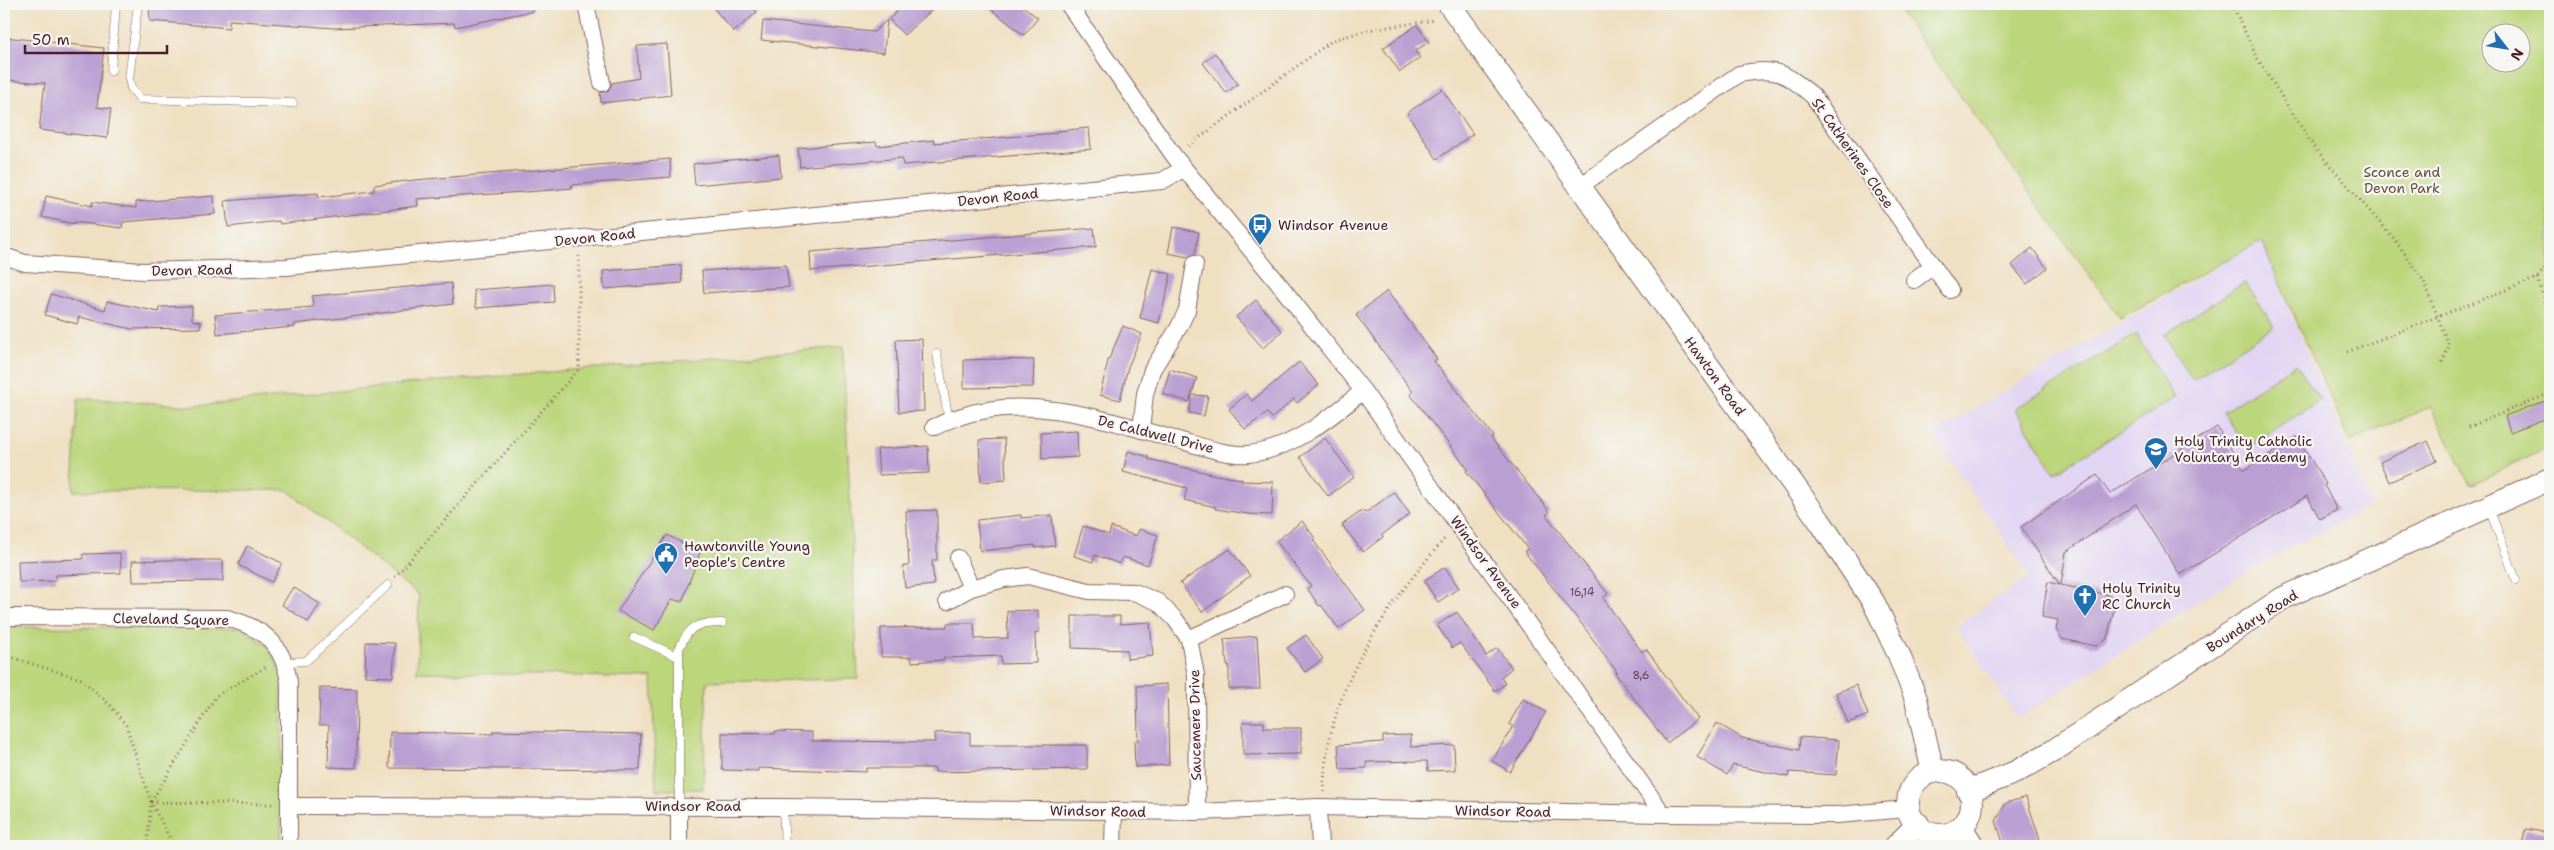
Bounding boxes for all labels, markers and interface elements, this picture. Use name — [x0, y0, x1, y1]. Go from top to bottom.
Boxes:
scale bar — [25, 22, 168, 54]
north arrow — [2482, 22, 2532, 72]
text: 50 m — [32, 30, 70, 50]
text: N — [2507, 45, 2528, 64]
street label: St Catherines Close — [1808, 94, 1898, 212]
park label: Sconce and Devon Park — [2364, 163, 2441, 197]
street label: Devon Road — [957, 184, 1039, 210]
bus stop icon: Windsor Avenue — [1247, 212, 1273, 246]
place label: Windsor Avenue — [1278, 216, 1388, 234]
street label: Devon Road — [554, 224, 636, 250]
street label: Devon Road — [151, 260, 233, 280]
street label: Hawton Road — [1680, 333, 1750, 419]
street label: De Caldwell Drive — [1096, 411, 1216, 457]
place label: Holy Trinity Catholic Voluntary Academy — [2174, 432, 2312, 466]
school or university icon: Holy Trinity Catholic Voluntary Academy — [2143, 436, 2169, 470]
street label: Windsor Avenue — [1446, 512, 1526, 612]
place label: Hawtonville Young People's Centre — [684, 537, 810, 571]
public building icon: Hawtonville Young People's Centre — [653, 541, 679, 575]
place label: Holy Trinity RC Church — [2102, 579, 2181, 613]
church icon: Holy Trinity RC Church — [2072, 583, 2098, 617]
house number: 16,14 — [1570, 585, 1595, 600]
street label: Boundary Road — [2203, 586, 2301, 656]
street label: Cleveland Square — [113, 609, 229, 629]
house number: 8,6 — [1633, 668, 1649, 683]
street label: Saucemere Drive — [1185, 669, 1205, 781]
street label: Windsor Road — [645, 797, 741, 815]
street label: Windsor Road — [1050, 801, 1146, 821]
street label: Windsor Road — [1455, 801, 1551, 821]

